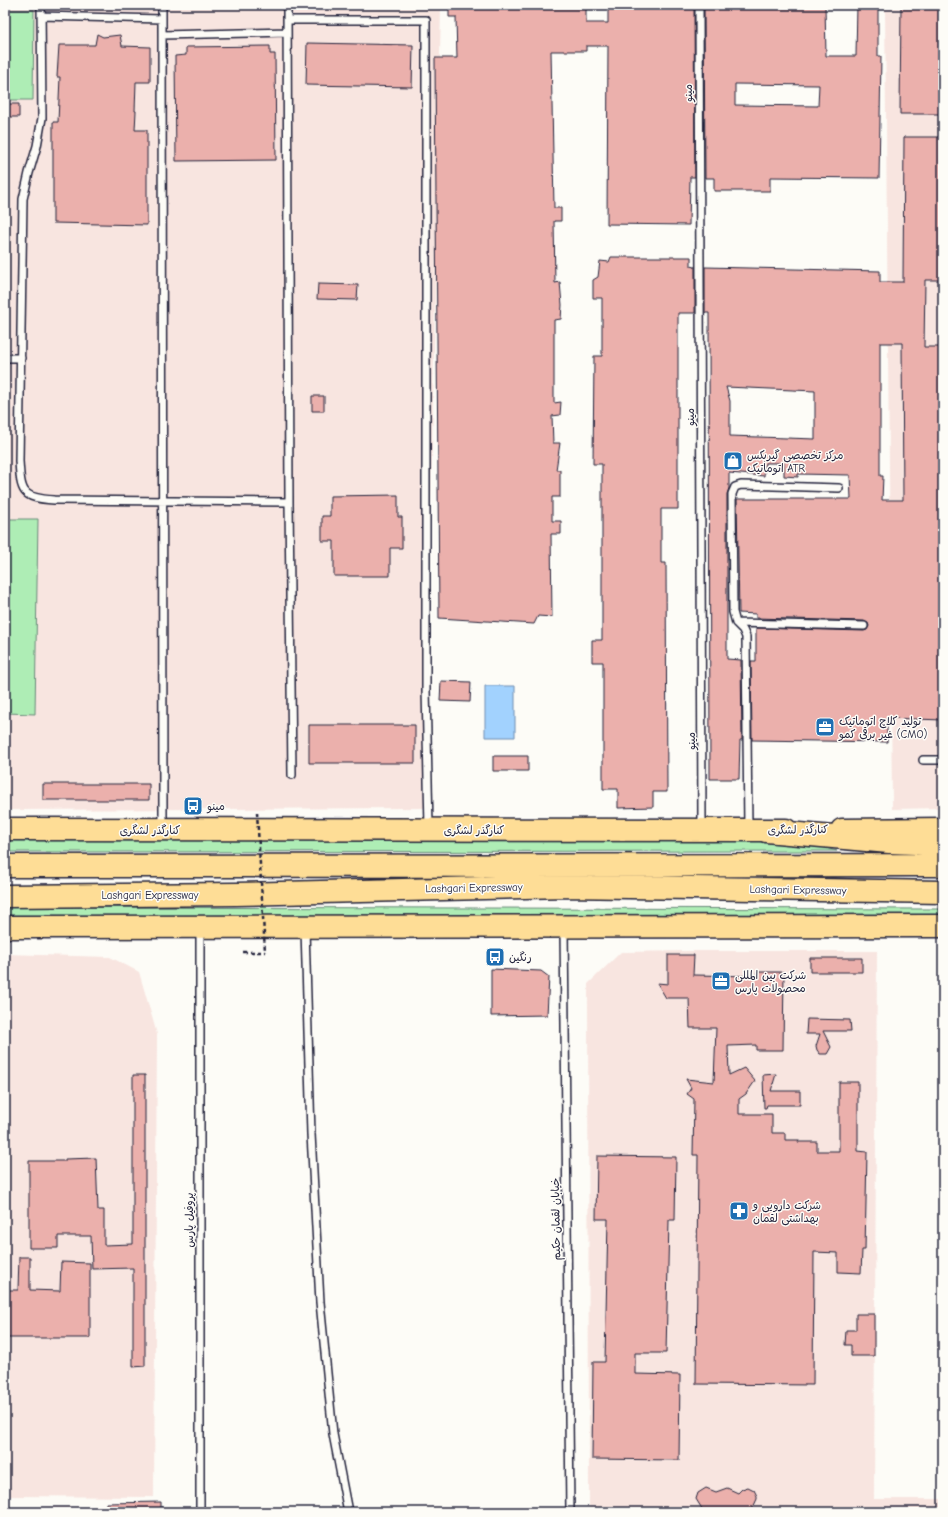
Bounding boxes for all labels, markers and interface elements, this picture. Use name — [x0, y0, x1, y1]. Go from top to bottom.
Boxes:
street label: مینو — [682, 84, 696, 103]
street label: مینو — [684, 408, 698, 427]
place label: مرکز تخصصی گیربکس اتوماتیک ATR — [747, 449, 843, 476]
shop icon: مرکز تخصصی گیربکس اتوماتیک ATR — [722, 450, 744, 472]
place label: تولید کلاچ اتوماتیک غیر برقی کمو (CMO) — [838, 715, 928, 742]
office icon: تولید کلاچ اتوماتیک غیر برقی کمو (CMO) — [814, 716, 836, 738]
street label: مینو — [685, 732, 699, 751]
bus stop icon: مینو — [182, 795, 204, 817]
place label: مینو — [206, 800, 225, 814]
street label: کنارگذر لشگری — [768, 823, 829, 837]
street label: کنارگذر لشگری — [120, 824, 181, 837]
street label: کنارگذر لشگری — [444, 824, 505, 837]
street label: Lashgari Expressway — [425, 881, 523, 895]
street label: Lashgari Expressway — [749, 883, 847, 897]
street label: Lashgari Expressway — [102, 889, 199, 902]
bus stop icon: رنگین — [484, 946, 506, 968]
place label: رنگین — [509, 951, 532, 964]
place label: شرکت بین المللی محصولات پارس — [735, 969, 806, 996]
office icon: شرکت بین المللی محصولات پارس — [710, 970, 732, 992]
street label: خیابان لقمان حکیم — [549, 1178, 565, 1260]
street label: پروفیل پارس — [183, 1193, 196, 1247]
place label: شرکت دارویی و بهداشتی لقمان — [752, 1199, 821, 1226]
pharmacy icon: شرکت دارویی و بهداشتی لقمان — [728, 1200, 750, 1222]

